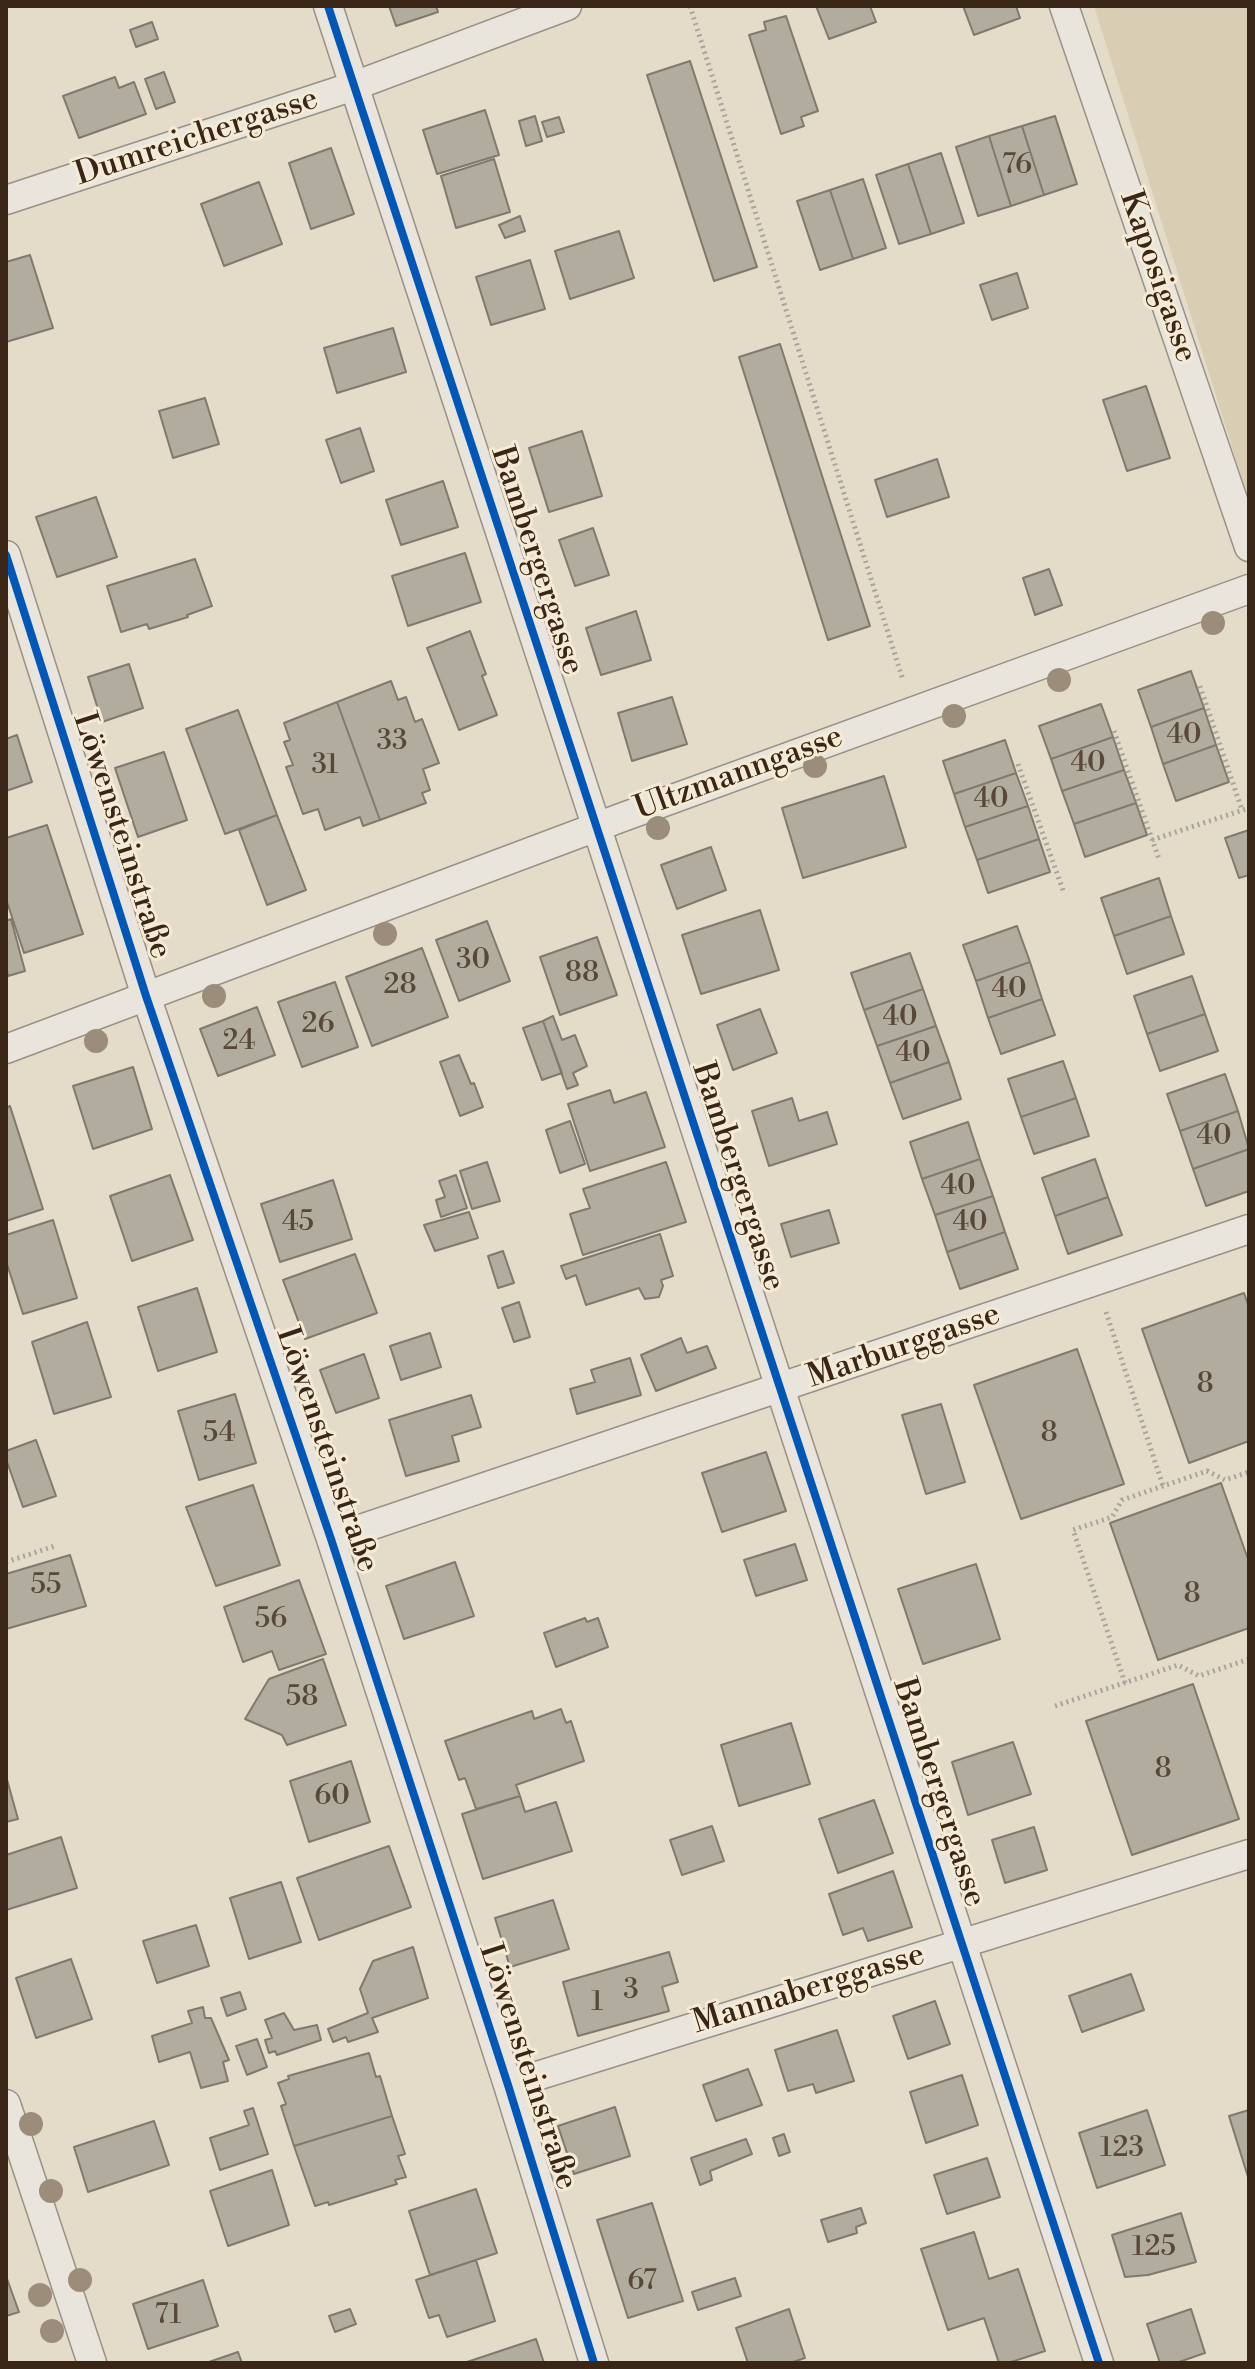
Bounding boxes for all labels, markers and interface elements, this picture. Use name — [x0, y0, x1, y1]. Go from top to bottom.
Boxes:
street label: Dumreichergasse — [71, 81, 323, 195]
house number: 76 — [1002, 149, 1032, 183]
street label: Kaposigasse — [1110, 186, 1204, 368]
street label: Bambergergasse — [481, 442, 591, 680]
street label: Löwensteinstraße — [63, 708, 179, 964]
street label: Ultzmanngasse — [630, 718, 848, 830]
house number: 40 — [1166, 719, 1202, 753]
house number: 33 — [377, 725, 407, 759]
house number: 40 — [1070, 747, 1106, 781]
house number: 31 — [312, 749, 338, 783]
house number: 40 — [973, 783, 1009, 817]
house number: 30 — [456, 944, 490, 978]
house number: 88 — [565, 957, 599, 991]
house number: 28 — [383, 969, 417, 1003]
house number: 40 — [991, 973, 1027, 1007]
house number: 40 — [882, 1001, 918, 1035]
house number: 26 — [302, 1008, 334, 1042]
house number: 24 — [223, 1025, 255, 1059]
house number: 40 — [895, 1037, 931, 1071]
street label: Bambergergasse — [682, 1058, 792, 1296]
house number: 40 — [1196, 1120, 1232, 1154]
house number: 40 — [940, 1170, 976, 1204]
house number: 45 — [282, 1206, 314, 1240]
house number: 40 — [952, 1206, 988, 1240]
street label: Marburggasse — [802, 1296, 1006, 1398]
street label: Löwensteinstraße — [266, 1323, 386, 1577]
house number: 8 — [1196, 1368, 1214, 1402]
house number: 54 — [203, 1417, 235, 1451]
house number: 8 — [1040, 1417, 1058, 1451]
house number: 55 — [31, 1569, 61, 1603]
house number: 8 — [1183, 1578, 1201, 1612]
house number: 56 — [255, 1603, 287, 1637]
street label: Bambergergasse — [883, 1674, 993, 1912]
house number: 58 — [286, 1681, 318, 1715]
house number: 8 — [1154, 1753, 1172, 1787]
house number: 60 — [314, 1780, 350, 1814]
street label: Mannaberggasse — [688, 1937, 930, 2043]
street label: Löwensteinstraße — [469, 1939, 585, 2195]
house number: 3 — [623, 1974, 639, 2008]
house number: 1 — [591, 1986, 603, 2020]
house number: 123 — [1100, 2132, 1144, 2166]
house number: 125 — [1132, 2231, 1176, 2265]
house number: 67 — [627, 2265, 657, 2299]
house number: 71 — [154, 2299, 182, 2333]

